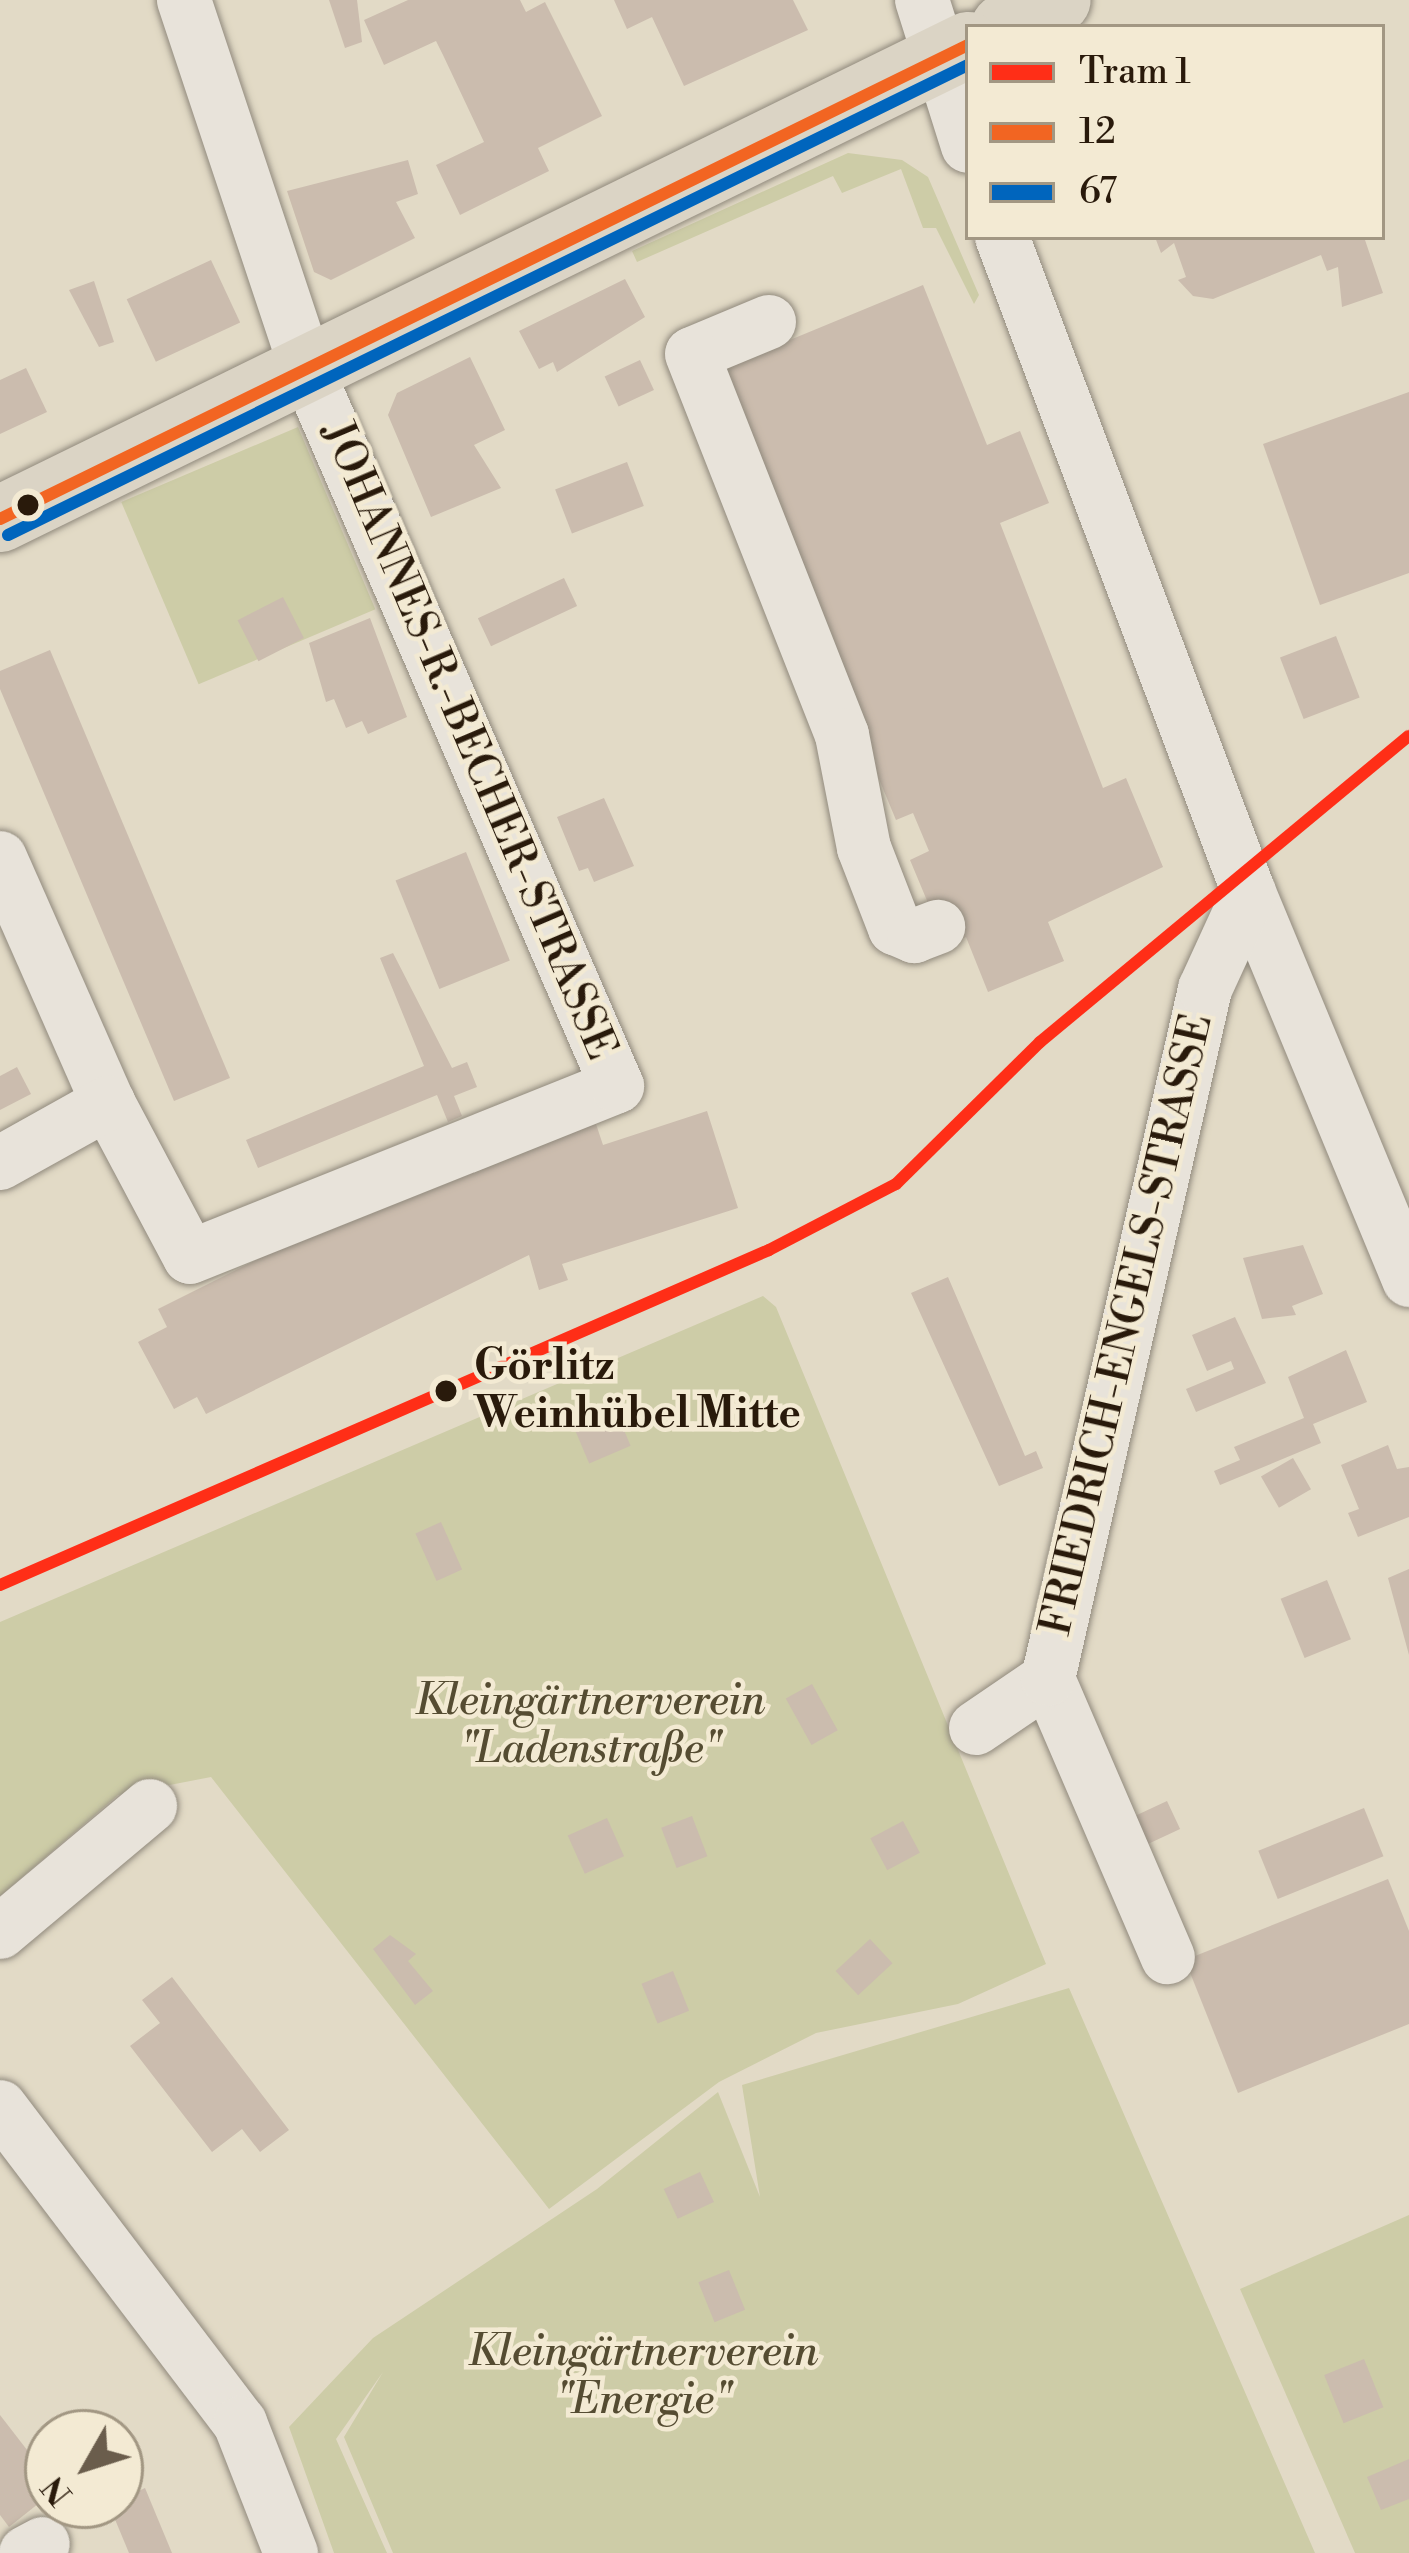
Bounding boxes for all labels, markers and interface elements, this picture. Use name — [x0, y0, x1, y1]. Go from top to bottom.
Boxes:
legend — [965, 24, 1385, 240]
text: Tram 1 — [1079, 50, 1191, 95]
text: 12 — [1079, 110, 1116, 155]
text: 67 — [1079, 170, 1117, 215]
street label: JOHANNES-R.-BECHER-STRASSE — [310, 415, 626, 1067]
unlabelled marker — [17, 494, 39, 516]
street label: FRIEDRICH-ENGELS-STRASSE — [1032, 1010, 1224, 1640]
place label: Görlitz Weinhübel Mitte — [474, 1342, 801, 1440]
marker: Görlitz Weinhübel Mitte — [429, 1374, 463, 1408]
park label: Kleingärtnerverein "Ladenstraße" — [415, 1677, 765, 1776]
park label: Kleingärtnerverein "Energie" — [468, 2328, 818, 2426]
north arrow — [24, 2409, 144, 2529]
text: N — [34, 2467, 82, 2513]

